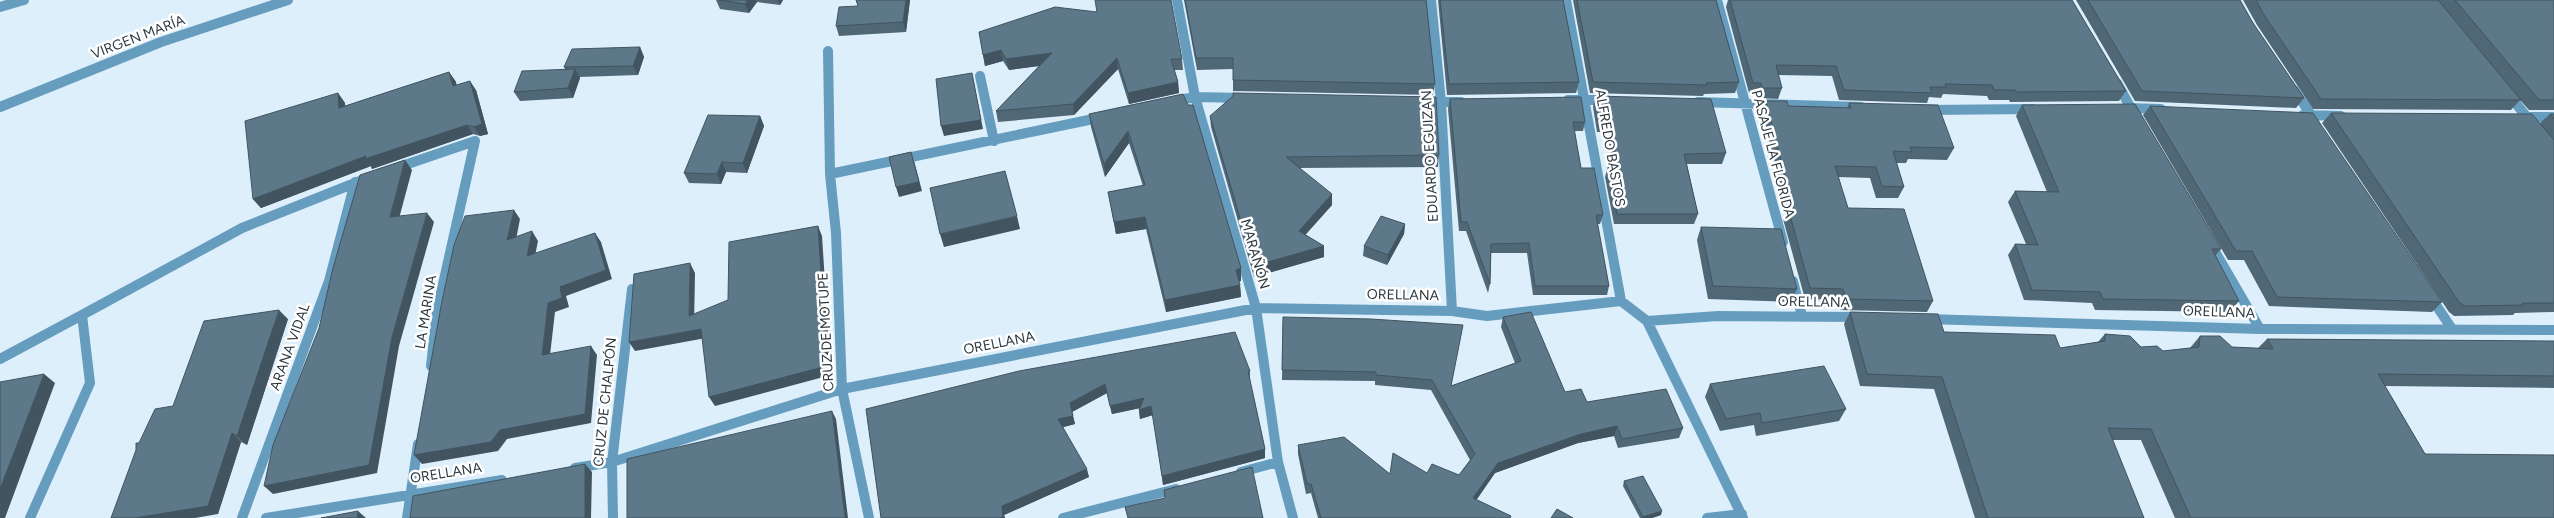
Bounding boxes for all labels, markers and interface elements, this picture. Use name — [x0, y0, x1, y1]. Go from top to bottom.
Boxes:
street label: VIRGEN MARÍA — [89, 11, 188, 63]
street label: ALFREDO BASTOS — [1591, 88, 1629, 208]
street label: PASAJE LA FLORIDA — [1748, 88, 1798, 220]
street label: EDUARDO EGUIZAN — [1418, 90, 1442, 222]
street label: MARAÑÓN — [1237, 217, 1273, 291]
street label: CRUZ DE MOTUPE — [814, 272, 838, 392]
street label: LA MARINA — [412, 273, 440, 350]
street label: ORELLANA — [1367, 286, 1440, 304]
street label: ORELLANA — [1778, 293, 1851, 311]
street label: ARANA VIDAL — [266, 300, 314, 393]
street label: ORELLANA — [2183, 302, 2256, 322]
street label: ORELLANA — [962, 328, 1037, 358]
street label: CRUZ DE CHALPÓN — [590, 337, 620, 467]
street label: ORELLANA — [409, 459, 484, 487]

